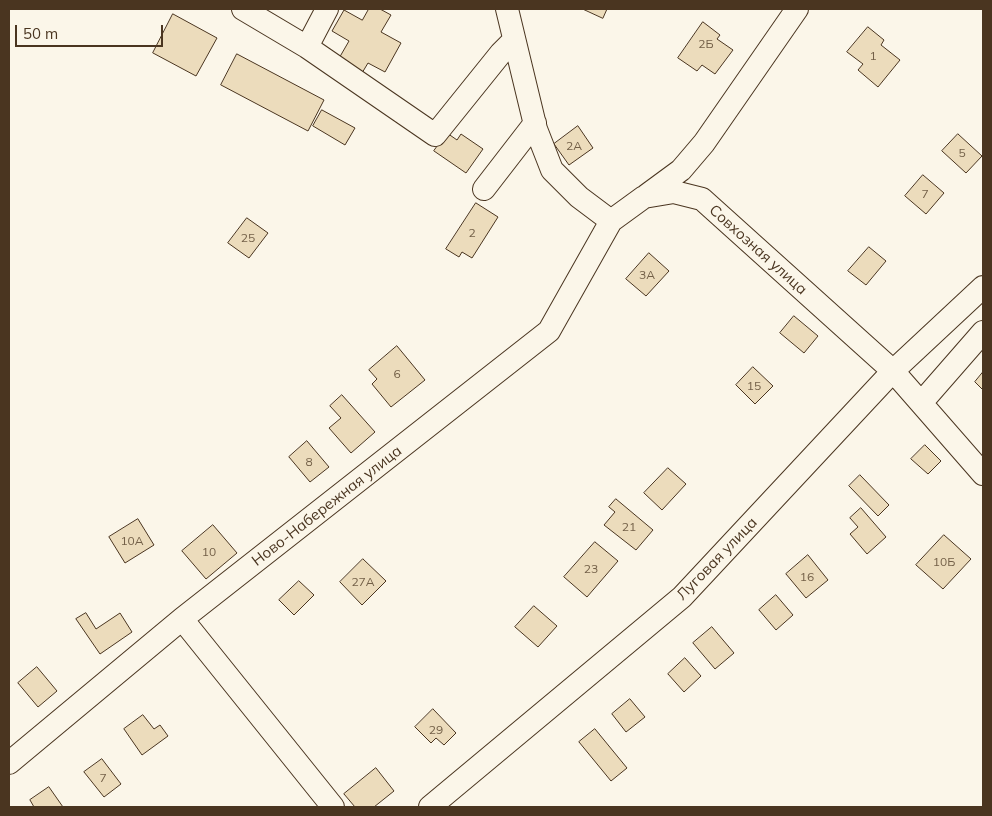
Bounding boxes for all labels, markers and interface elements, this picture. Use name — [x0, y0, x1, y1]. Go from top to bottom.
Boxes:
scale bar — [18, 15, 165, 47]
text: 50 m — [23, 24, 58, 43]
house number: 2Б — [698, 37, 714, 51]
house number: 1 — [869, 49, 877, 63]
house number: 2А — [566, 139, 582, 153]
house number: 5 — [958, 146, 966, 160]
house number: 7 — [921, 187, 929, 201]
street label: Совхозная улица — [705, 201, 811, 299]
house number: 2 — [468, 226, 476, 240]
house number: 25 — [241, 231, 255, 245]
house number: 3А — [639, 268, 655, 282]
house number: 6 — [393, 367, 401, 381]
house number: 15 — [747, 379, 761, 393]
street label: Ново-Набережная улица — [248, 442, 406, 570]
house number: 8 — [305, 455, 313, 469]
street label: Луговая улица — [673, 514, 761, 604]
house number: 21 — [622, 520, 636, 534]
house number: 10А — [120, 534, 144, 548]
house number: 10 — [202, 545, 216, 559]
house number: 10Б — [933, 555, 955, 569]
house number: 23 — [584, 562, 598, 576]
house number: 16 — [800, 570, 814, 584]
house number: 27А — [351, 575, 375, 589]
house number: 29 — [429, 723, 443, 737]
house number: 7 — [99, 771, 107, 785]

